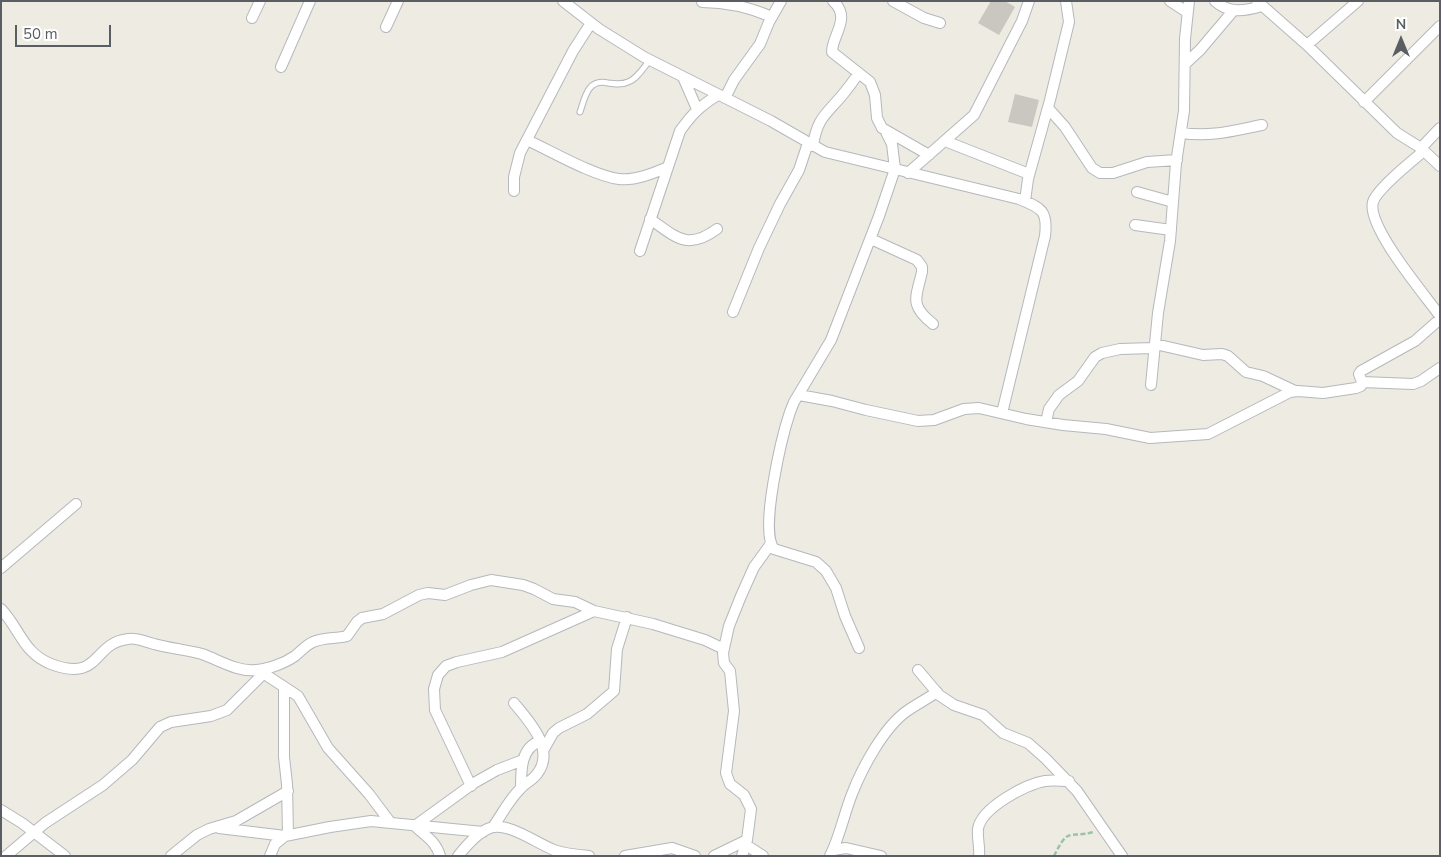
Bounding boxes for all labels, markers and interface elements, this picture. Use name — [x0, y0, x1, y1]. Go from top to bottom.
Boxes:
scale bar — [18, 15, 114, 47]
north arrow — [1376, 15, 1426, 65]
text: N — [1396, 15, 1406, 34]
text: 50 m — [23, 24, 58, 44]

